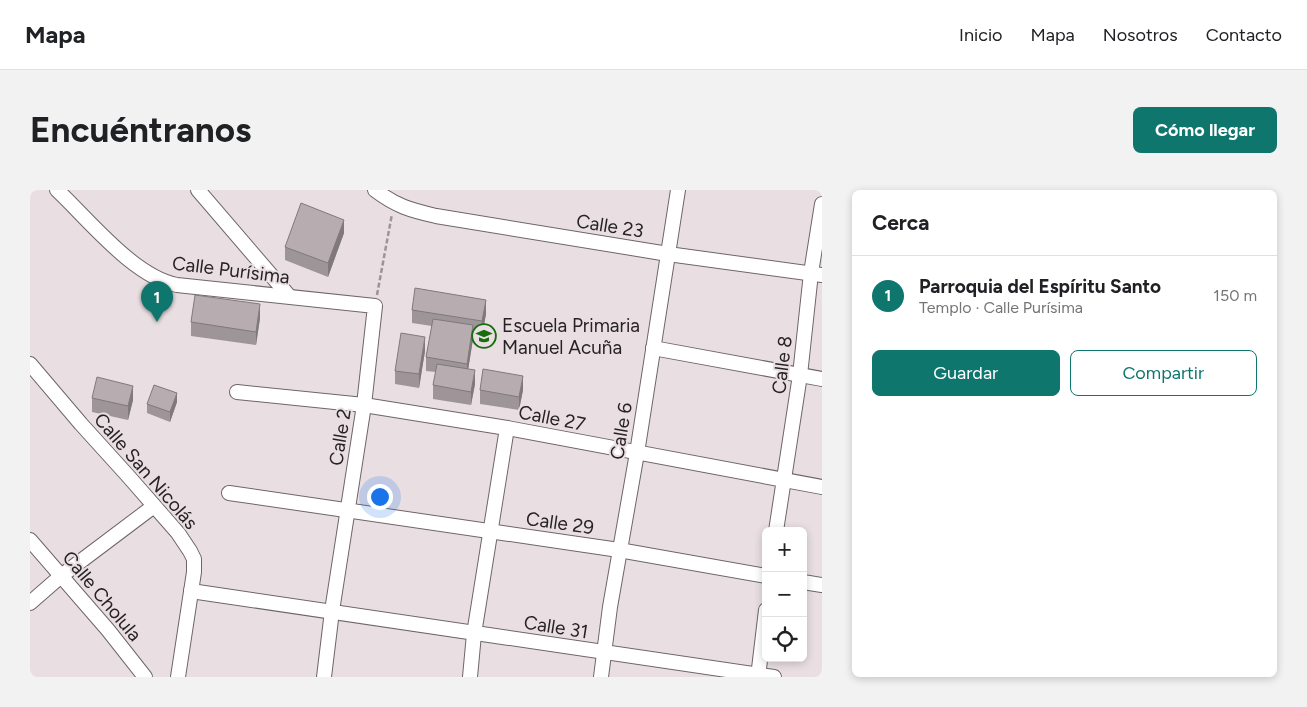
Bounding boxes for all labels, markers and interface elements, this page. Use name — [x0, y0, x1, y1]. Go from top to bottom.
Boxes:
text: Mapa — [25, 20, 86, 49]
text: Inicio — [959, 24, 1003, 46]
text: Mapa — [1031, 24, 1075, 46]
text: Nosotros — [1103, 24, 1178, 46]
text: Contacto — [1206, 24, 1282, 46]
button: Cómo llegar — [1133, 107, 1277, 153]
text: Encuéntranos — [30, 109, 251, 151]
street label: Calle 23 — [575, 209, 645, 243]
text: Cerca — [872, 210, 929, 235]
street label: Calle Purísima — [171, 251, 291, 289]
text: Parroquia del Espíritu Santo — [919, 275, 1161, 298]
pin: 1 — [141, 281, 173, 322]
text: 1 — [885, 286, 891, 305]
text: 150 m — [1213, 286, 1257, 305]
text: Templo · Calle Purísima — [919, 298, 1083, 317]
place label: Escuela Primaria Manuel Acuña — [502, 314, 640, 359]
school or university icon: Escuela Primaria Manuel Acuña — [471, 323, 497, 349]
street label: Calle 8 — [767, 335, 797, 395]
button: Guardar — [872, 350, 1060, 396]
button: Compartir — [1070, 350, 1257, 396]
street label: Calle 27 — [517, 400, 587, 436]
street label: Calle 6 — [605, 401, 637, 461]
street label: Calle 2 — [324, 407, 356, 467]
street label: Calle San Nicolás — [89, 408, 203, 534]
your location — [367, 484, 393, 510]
street label: Calle 29 — [525, 507, 595, 539]
map controls — [762, 527, 807, 662]
button: + — [762, 527, 807, 572]
street label: Calle Cholula — [58, 546, 146, 646]
button: − — [762, 572, 807, 617]
street label: Calle 31 — [522, 611, 590, 643]
button: locate — [762, 617, 807, 662]

